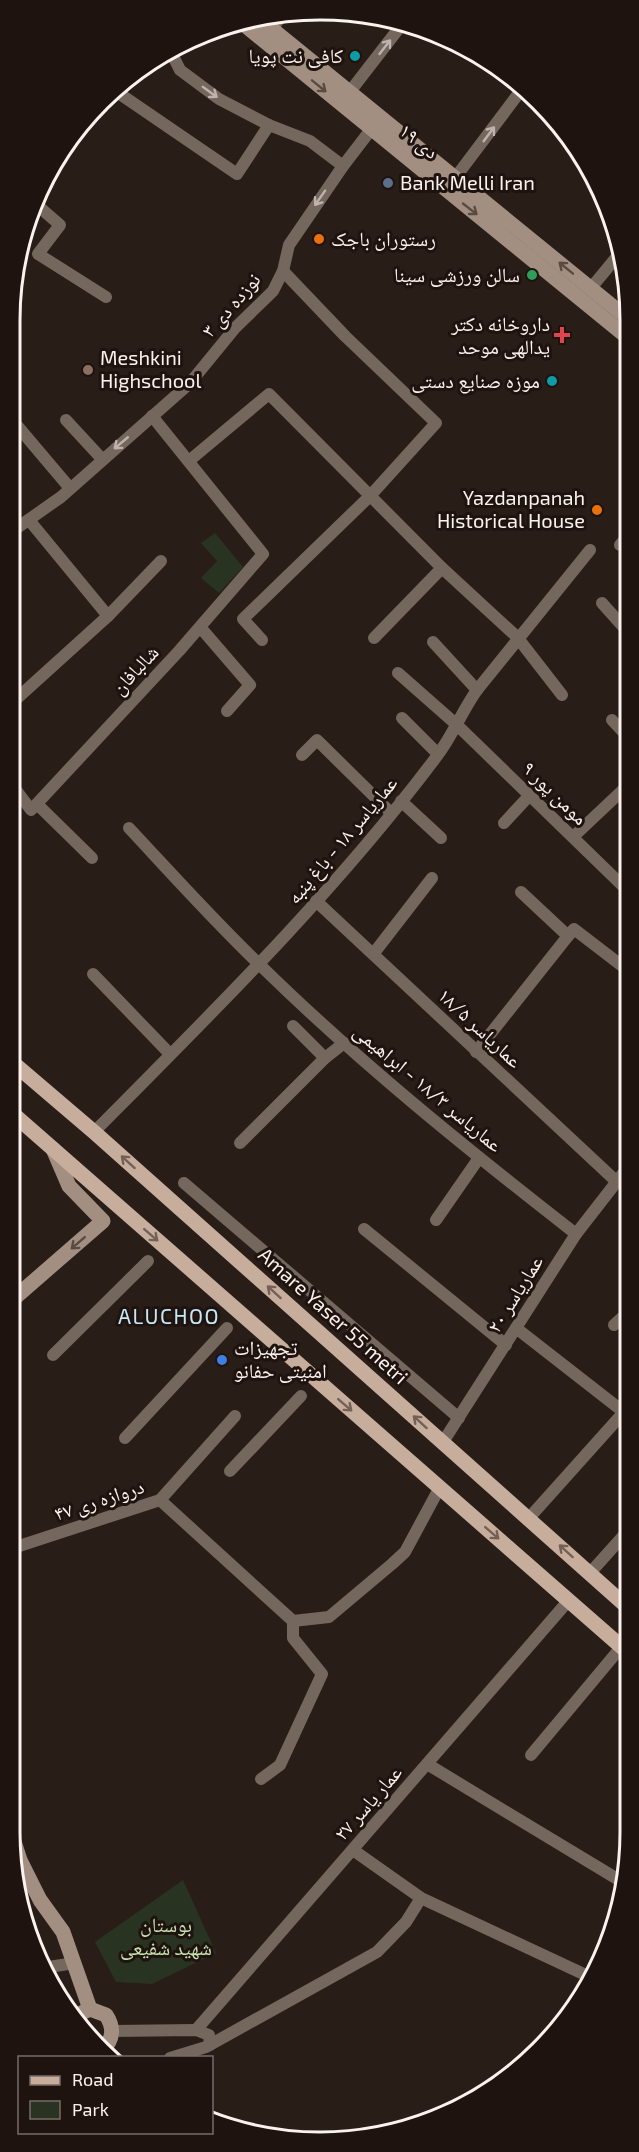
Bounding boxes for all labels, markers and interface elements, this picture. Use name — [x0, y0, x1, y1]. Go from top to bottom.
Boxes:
one-way arrow — [378, 39, 391, 55]
place label: کافی نت پویا — [249, 43, 343, 68]
marker: کافی نت پویا — [348, 49, 362, 63]
one-way arrow — [311, 79, 326, 93]
one-way arrow — [202, 86, 218, 98]
street label: ۱۹ دی — [395, 117, 444, 164]
one-way arrow — [482, 126, 495, 142]
place label: Bank Melli Iran — [400, 170, 535, 194]
marker: Bank Melli Iran — [381, 176, 395, 190]
one-way arrow — [314, 189, 326, 206]
one-way arrow — [462, 203, 478, 216]
place label: رستوران باجک — [331, 226, 436, 251]
marker: رستوران باجک — [312, 232, 326, 246]
place label: سالن ورزشی سینا — [394, 262, 520, 287]
one-way arrow — [558, 262, 574, 275]
street label: نوزده دی ۳ — [196, 267, 266, 342]
marker: سالن ورزشی سینا — [525, 268, 539, 282]
place label: داروخانه دکتر یدالهی موحد — [450, 311, 550, 359]
marker: داروخانه دکتر یدالهی موحد — [555, 328, 569, 342]
place label: Meshkini Highschool — [100, 345, 201, 392]
marker: Meshkini Highschool — [81, 363, 95, 377]
place label: موزه صنایع دستی — [411, 368, 540, 394]
marker: موزه صنایع دستی — [545, 374, 559, 388]
one-way arrow — [113, 436, 129, 449]
place label: Yazdanpanah Historical House — [437, 485, 585, 532]
marker: Yazdanpanah Historical House — [590, 503, 604, 517]
street label: شالبافان — [106, 640, 164, 700]
street label: مومن پور ۹ — [517, 755, 593, 830]
street label: عماریاسر ۱۸ - باغ پنبه — [281, 771, 403, 909]
street label: عماریاسر ۱۸/۵ — [433, 982, 528, 1072]
street label: عماریاسر ۱۸/۳ - ابراهیمی — [349, 1018, 508, 1157]
one-way arrow — [121, 1155, 136, 1169]
one-way arrow — [143, 1228, 158, 1242]
one-way arrow — [70, 1236, 86, 1249]
street label: Amare Yaser 55 metri — [254, 1242, 413, 1389]
street label: عماریاسر ۲۰ — [481, 1250, 548, 1337]
one-way arrow — [267, 1285, 282, 1299]
district label: ALUCHOO — [118, 1303, 220, 1328]
place label: تجهیزات امنیتی حفانو — [234, 1335, 327, 1383]
marker: تجهیزات امنیتی حفانو — [215, 1353, 229, 1367]
one-way arrow — [337, 1398, 353, 1411]
one-way arrow — [413, 1415, 428, 1429]
street label: دروازه ری ۴۷ — [51, 1473, 147, 1526]
one-way arrow — [484, 1526, 499, 1540]
one-way arrow — [558, 1544, 573, 1558]
street label: عمار یاسر ۲۷ — [328, 1760, 406, 1845]
park label: بوستان شهید شفیعی — [120, 1912, 212, 1960]
legend — [18, 2056, 213, 2134]
text: Road — [72, 2068, 113, 2090]
text: Park — [72, 2098, 109, 2120]

